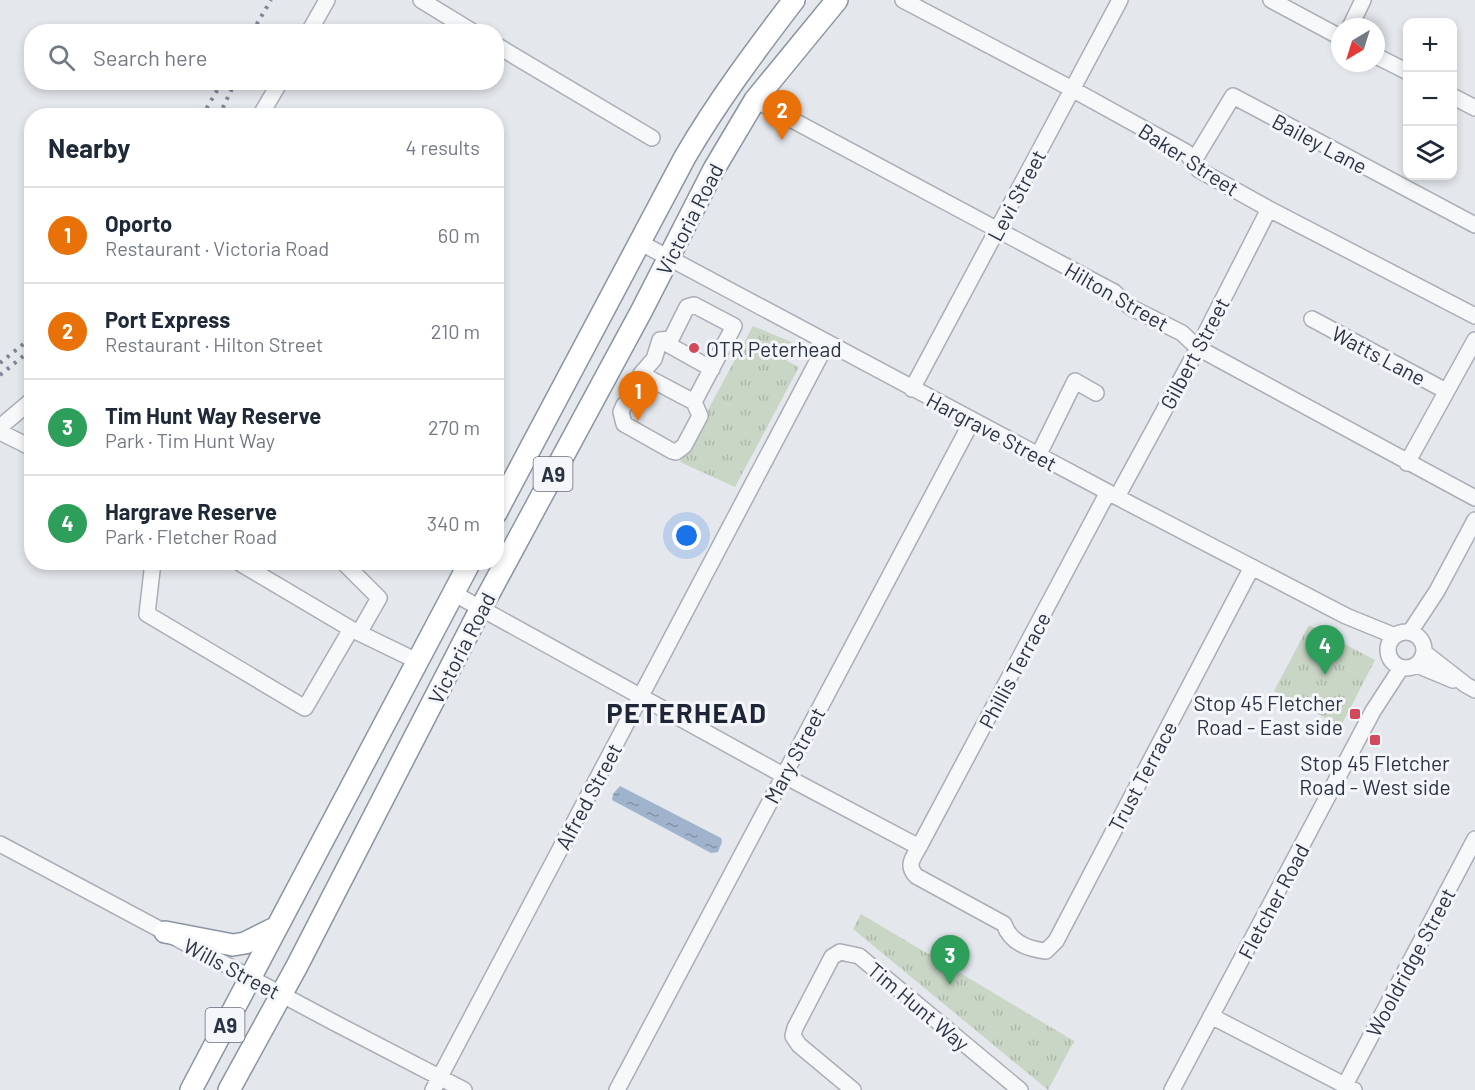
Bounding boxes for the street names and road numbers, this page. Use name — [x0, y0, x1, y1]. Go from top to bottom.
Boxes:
street label: Bailey Lane — [1268, 108, 1372, 178]
street label: Baker Street — [1134, 117, 1244, 201]
street label: Levi Street — [982, 145, 1050, 245]
street label: Victoria Road — [650, 159, 728, 279]
street label: Hilton Street — [1061, 256, 1173, 336]
street label: Gilbert Street — [1154, 293, 1234, 413]
street label: Watts Lane — [1328, 320, 1430, 390]
street label: Hargrave Street — [923, 386, 1061, 476]
road number: A9 — [534, 457, 572, 491]
street label: Victoria Road — [422, 588, 500, 708]
street label: Phillis Terrace — [973, 608, 1055, 732]
street label: Mary Street — [758, 703, 830, 807]
street label: Trust Terrace — [1102, 717, 1182, 835]
street label: Alfred Street — [550, 739, 626, 853]
street label: Fletcher Road — [1232, 839, 1314, 963]
street label: Wooldridge Street — [1360, 883, 1460, 1041]
street label: Wills Street — [180, 932, 284, 1004]
street label: Tim Hunt Way — [863, 956, 975, 1056]
road number: A9 — [206, 1008, 244, 1042]

